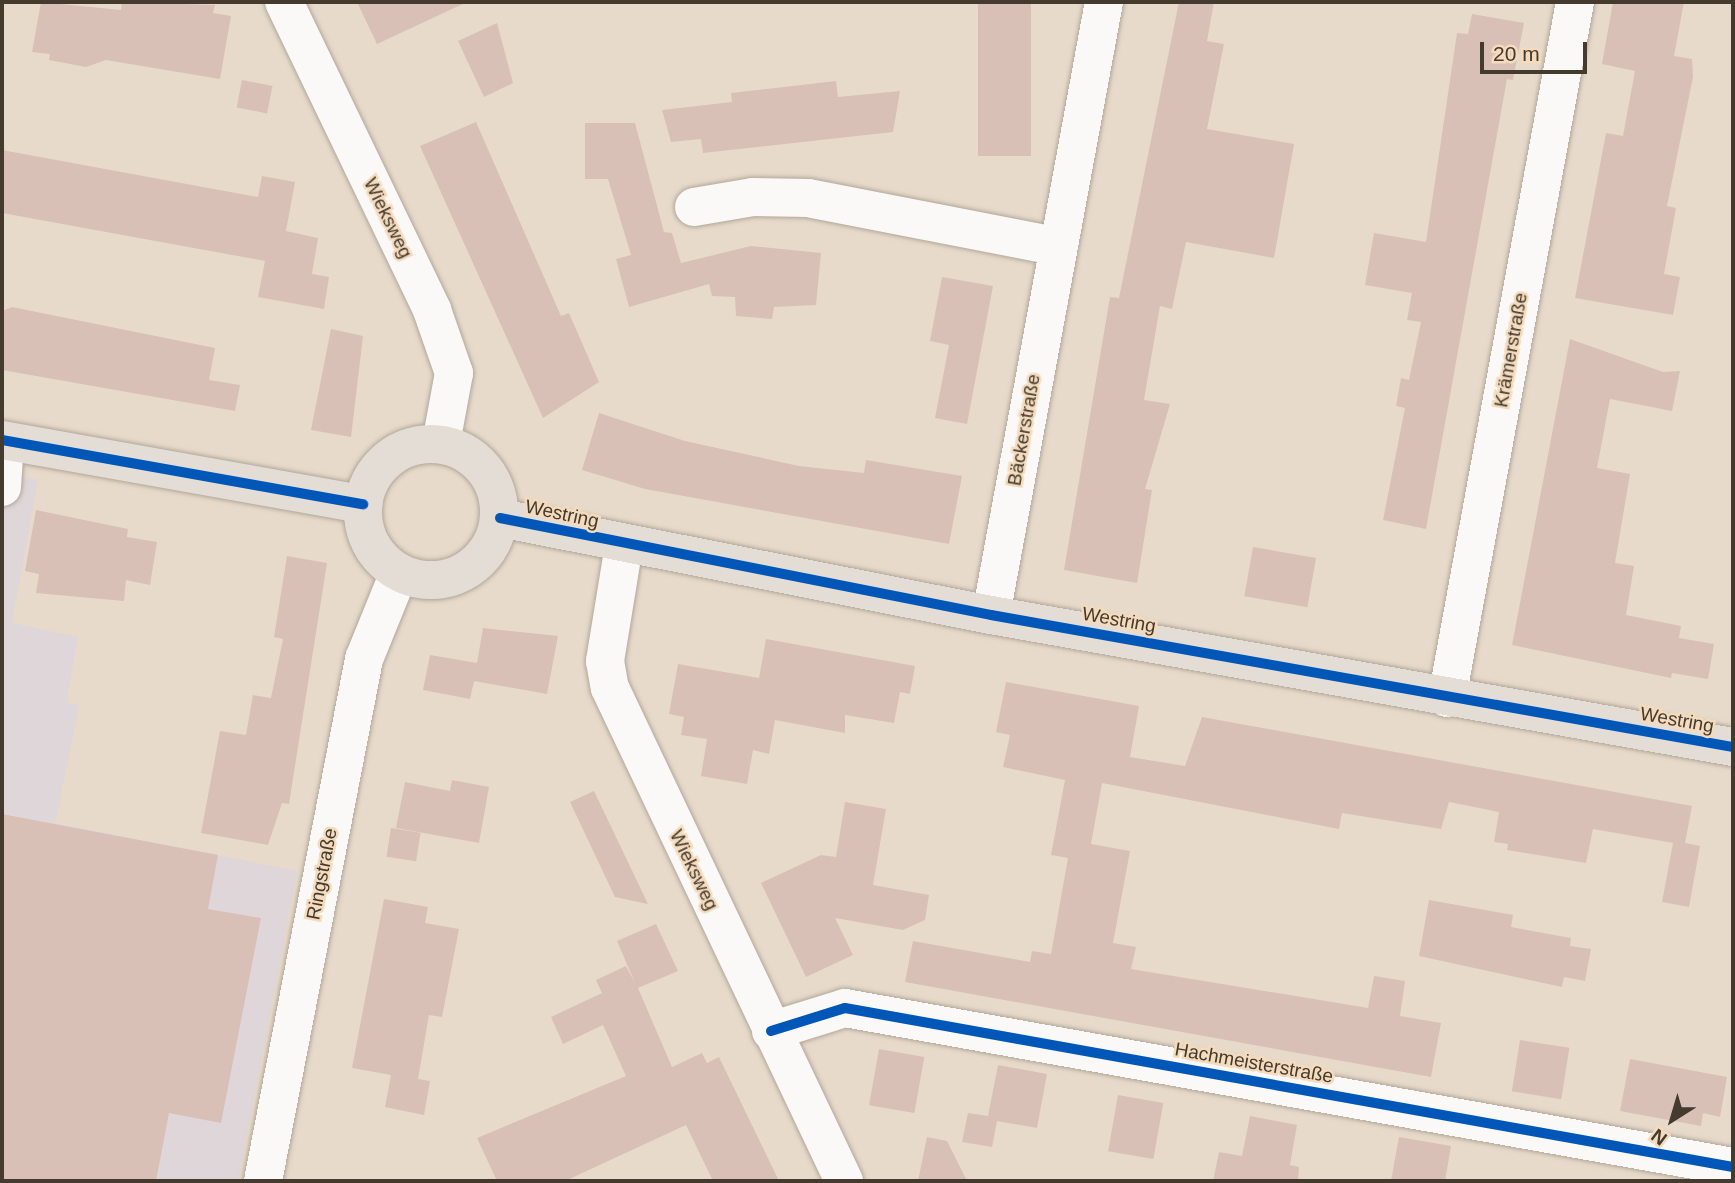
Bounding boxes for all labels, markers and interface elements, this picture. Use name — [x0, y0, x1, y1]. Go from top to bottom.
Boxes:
scale bar — [1483, 28, 1590, 72]
text: 20 m — [1493, 42, 1540, 65]
street label: Wieksweg — [359, 174, 417, 262]
street label: Krämerstraße — [1490, 291, 1532, 409]
street label: Bäckerstraße — [1003, 372, 1045, 488]
street label: Westring — [523, 495, 601, 533]
street label: Westring — [1080, 602, 1158, 638]
street label: Westring — [1638, 702, 1716, 738]
street label: Ringstraße — [302, 826, 342, 922]
street label: Wieksweg — [665, 826, 723, 914]
street label: Hachmeisterstraße — [1173, 1038, 1335, 1088]
north arrow — [1637, 1085, 1707, 1155]
text: N — [1647, 1125, 1671, 1150]

